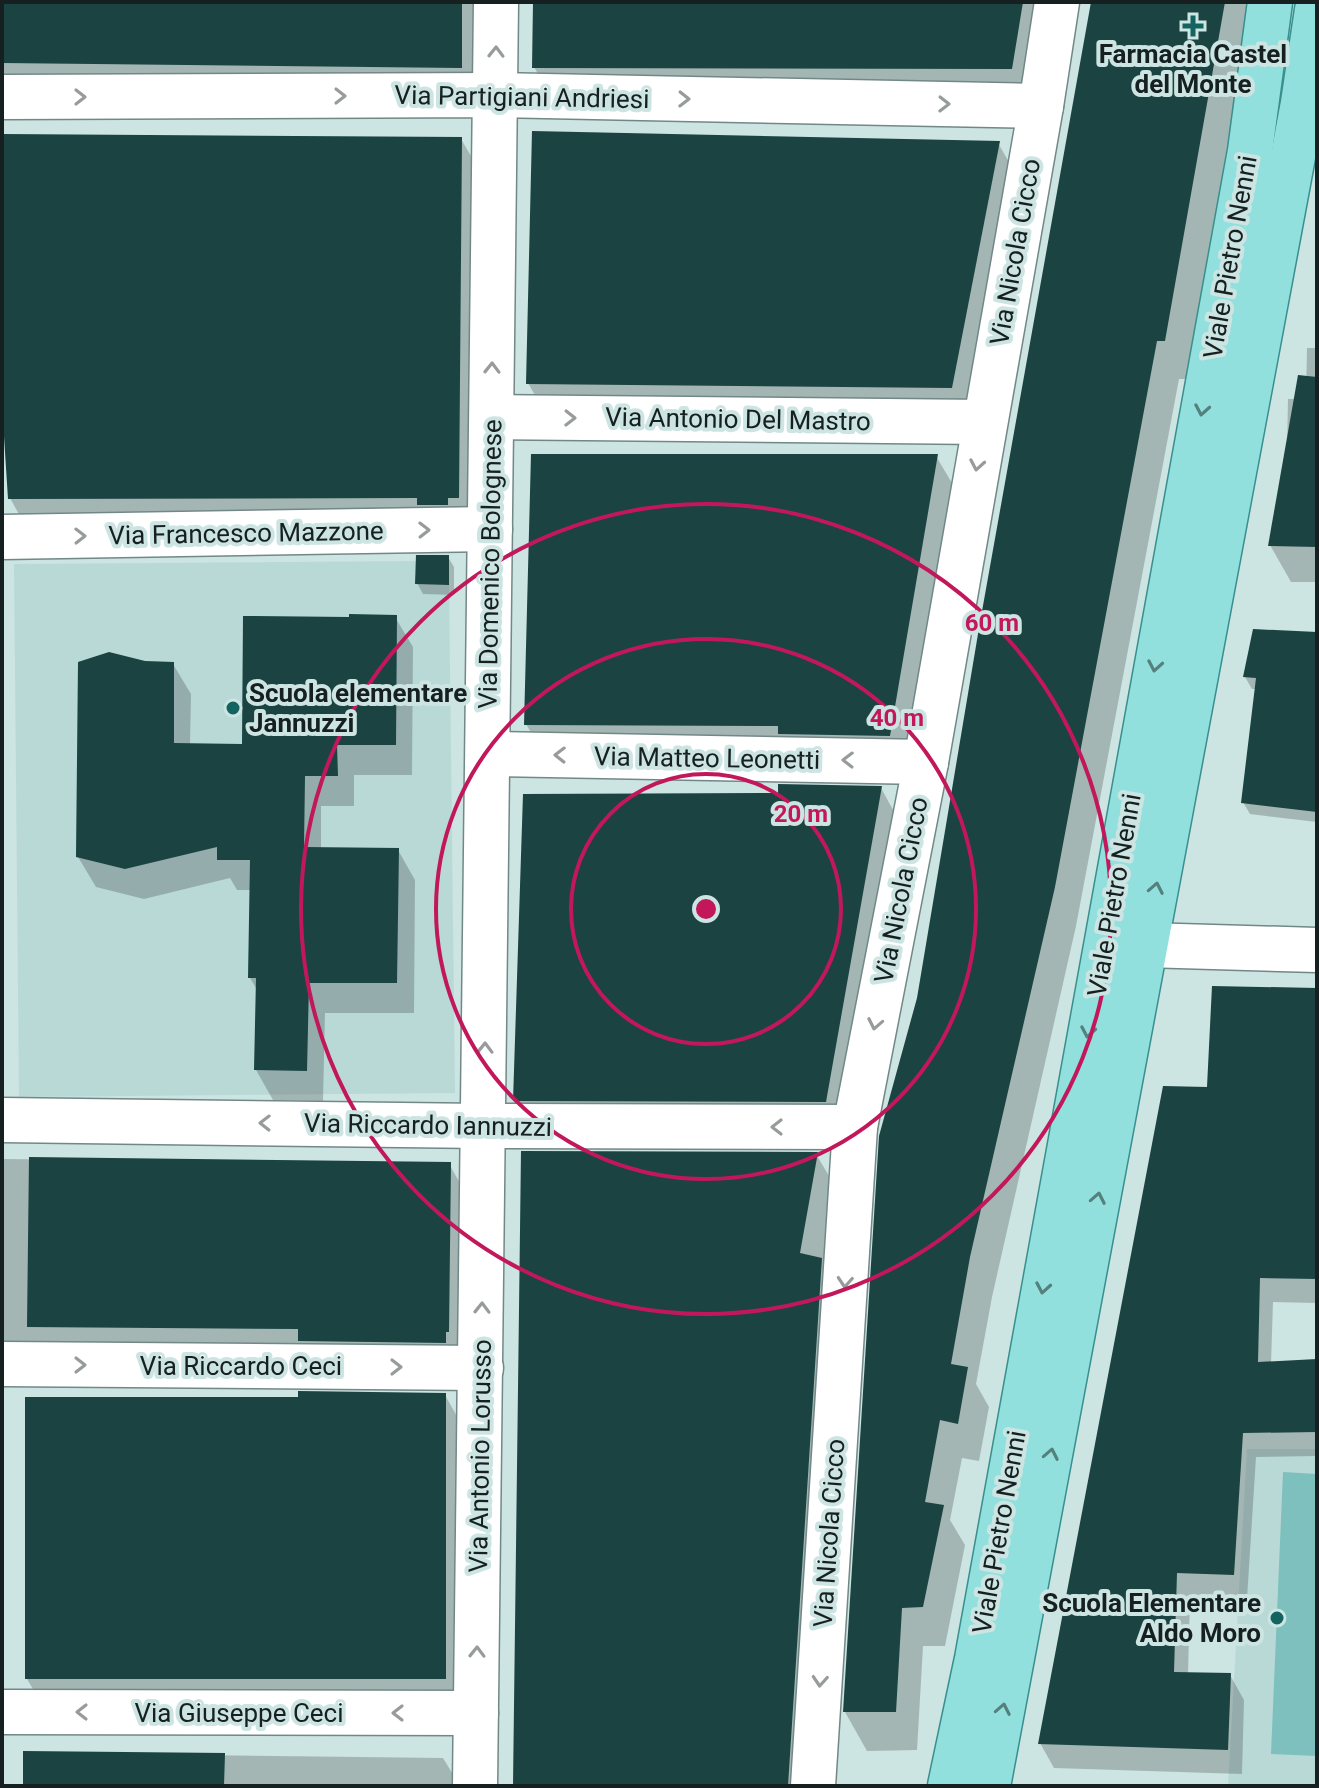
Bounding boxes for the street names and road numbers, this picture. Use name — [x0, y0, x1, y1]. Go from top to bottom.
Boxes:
street label: Via Partigiani Andriesi — [394, 80, 650, 114]
street label: Viale Pietro Nenni — [1197, 153, 1263, 361]
street label: Via Nicola Cicco — [984, 156, 1046, 348]
street label: Via Antonio Del Mastro — [605, 402, 871, 436]
street label: Via Domenico Bolognese — [472, 419, 508, 709]
street label: Via Francesco Mazzone — [108, 516, 384, 550]
street label: Via Matteo Leonetti — [594, 741, 820, 775]
street label: Viale Pietro Nenni — [1081, 791, 1147, 999]
street label: Via Nicola Cicco — [868, 794, 934, 986]
street label: Via Riccardo Iannuzzi — [304, 1108, 552, 1142]
street label: Via Antonio Lorusso — [463, 1339, 497, 1573]
street label: Via Riccardo Ceci — [140, 1351, 342, 1381]
street label: Viale Pietro Nenni — [966, 1428, 1032, 1636]
street label: Via Nicola Cicco — [807, 1438, 851, 1628]
street label: Via Giuseppe Ceci — [134, 1698, 344, 1728]

